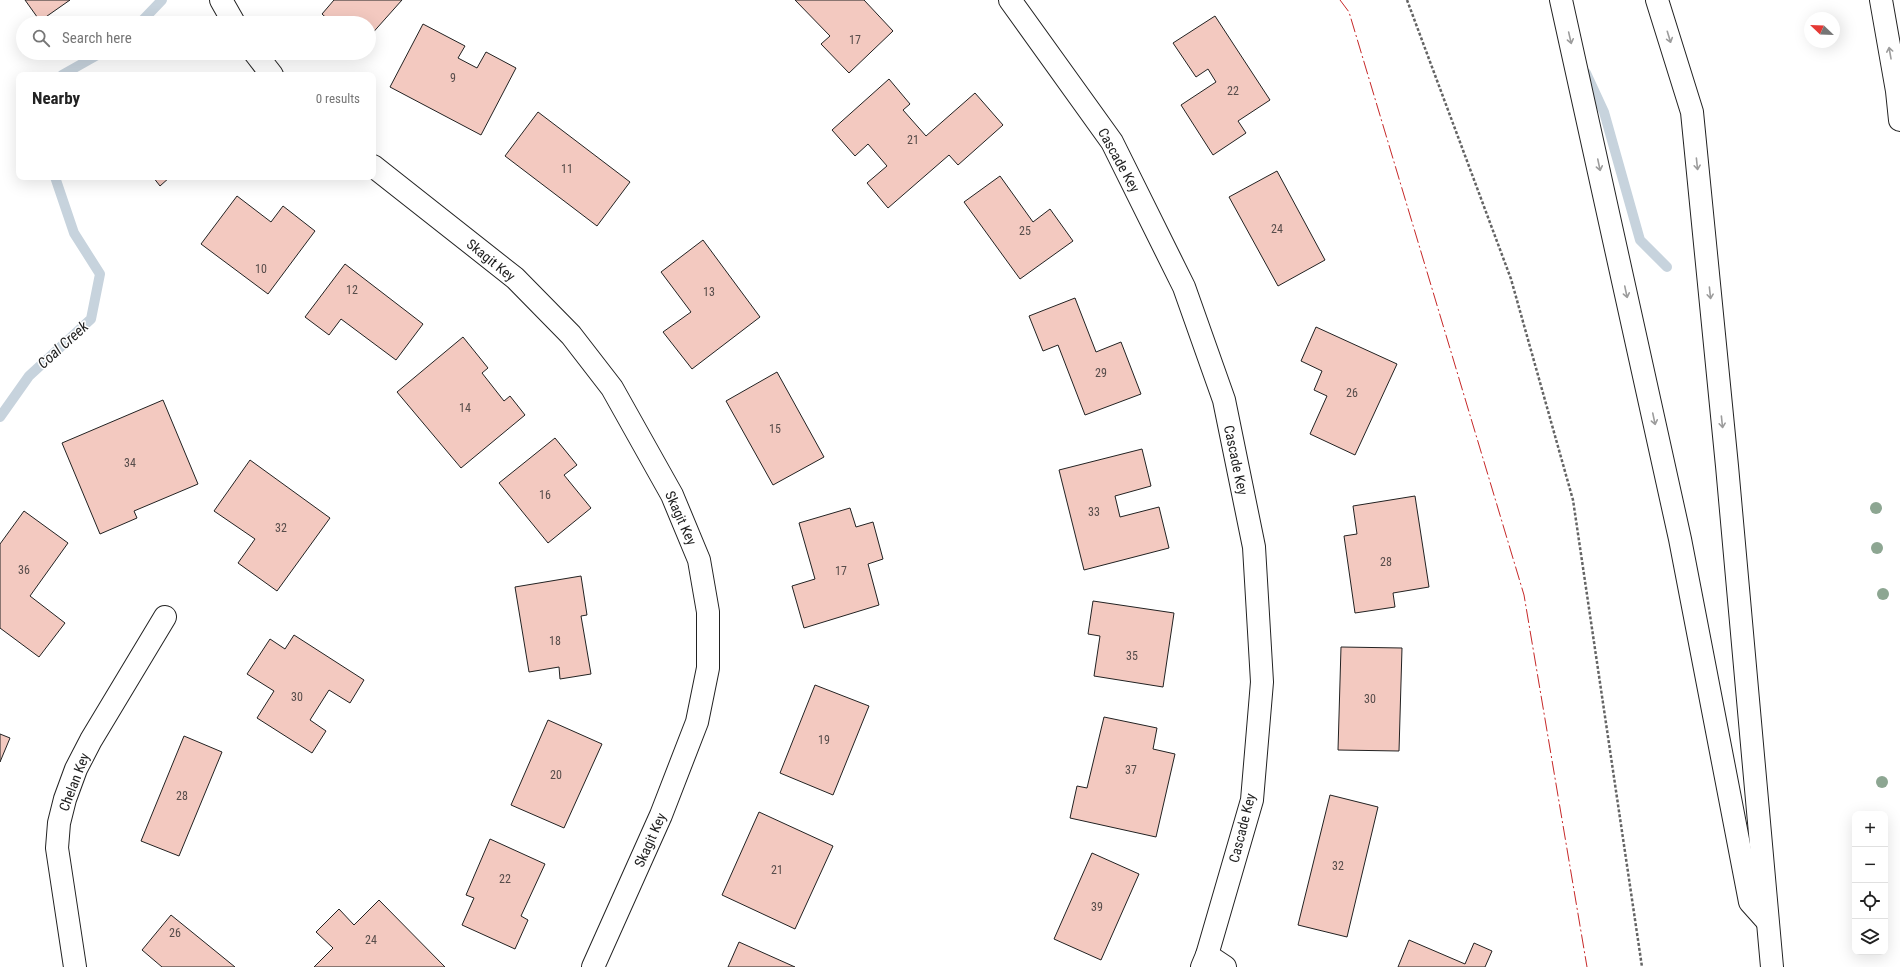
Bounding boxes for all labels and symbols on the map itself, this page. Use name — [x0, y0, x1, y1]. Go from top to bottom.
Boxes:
north arrow — [1804, 12, 1840, 48]
one-way arrow — [1567, 31, 1575, 44]
one-way arrow — [1666, 31, 1673, 44]
house number: 17 — [849, 33, 861, 47]
one-way arrow — [1886, 47, 1894, 60]
house number: 9 — [450, 71, 456, 85]
house number: 22 — [1227, 84, 1239, 98]
street label: Cascade Key — [1095, 125, 1143, 195]
house number: 21 — [907, 133, 919, 147]
one-way arrow — [1693, 157, 1700, 170]
one-way arrow — [1595, 158, 1603, 171]
house number: 11 — [561, 162, 573, 176]
house number: 24 — [1271, 222, 1283, 236]
house number: 25 — [1019, 224, 1031, 238]
street label: Skagit Key — [464, 236, 519, 284]
house number: 10 — [255, 262, 267, 276]
house number: 12 — [346, 283, 358, 297]
house number: 13 — [703, 285, 715, 299]
one-way arrow — [1623, 285, 1631, 298]
one-way arrow — [1706, 286, 1713, 299]
water label: Coal Creek — [34, 317, 92, 372]
house number: 29 — [1095, 366, 1107, 380]
house number: 26 — [1346, 386, 1358, 400]
house number: 14 — [459, 401, 471, 415]
one-way arrow — [1650, 412, 1658, 425]
one-way arrow — [1719, 415, 1726, 428]
house number: 15 — [769, 422, 781, 436]
street label: Cascade Key — [1221, 424, 1251, 496]
house number: 34 — [124, 456, 136, 470]
house number: 16 — [539, 488, 551, 502]
street label: Skagit Key — [662, 488, 700, 548]
house number: 33 — [1088, 505, 1100, 519]
house number: 32 — [275, 521, 287, 535]
house number: 28 — [1380, 555, 1392, 569]
house number: 36 — [18, 563, 30, 577]
house number: 17 — [835, 564, 847, 578]
house number: 18 — [549, 634, 561, 648]
house number: 35 — [1126, 649, 1138, 663]
house number: 30 — [291, 690, 303, 704]
house number: 30 — [1364, 692, 1376, 706]
house number: 19 — [818, 733, 830, 747]
street label: Chelan Key — [56, 751, 92, 813]
house number: 37 — [1125, 763, 1137, 777]
house number: 20 — [550, 768, 562, 782]
house number: 28 — [176, 789, 188, 803]
street label: Cascade Key — [1226, 792, 1258, 864]
street label: Skagit Key — [631, 810, 669, 870]
house number: 32 — [1332, 859, 1344, 873]
house number: 21 — [771, 863, 783, 877]
house number: 22 — [499, 872, 511, 886]
house number: 39 — [1091, 900, 1103, 914]
house number: 26 — [169, 926, 181, 940]
house number: 24 — [365, 933, 377, 947]

